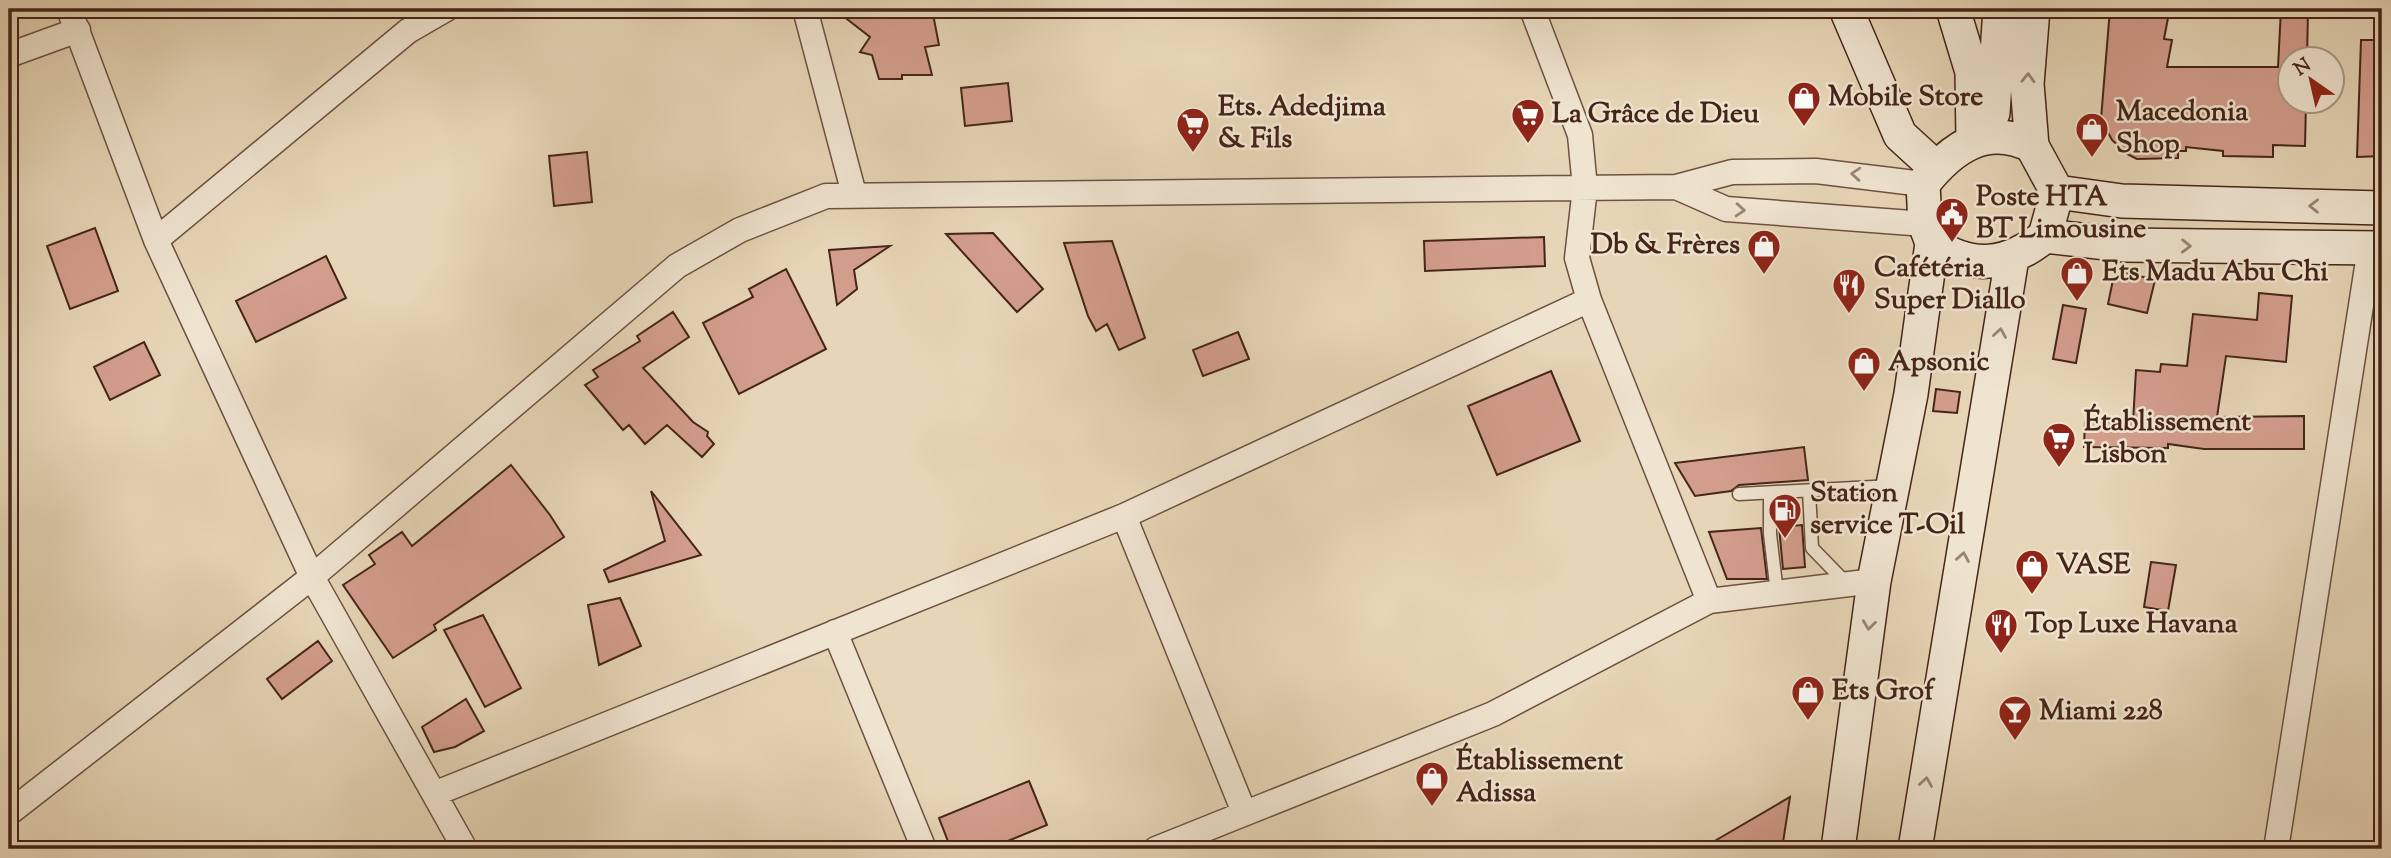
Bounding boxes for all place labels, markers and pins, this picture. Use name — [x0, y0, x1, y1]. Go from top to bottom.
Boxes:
place label: Mobile Store — [1828, 78, 1983, 118]
shop icon: Mobile Store — [1785, 79, 1823, 128]
place label: Ets. Adedjima & Fils — [1218, 88, 1386, 160]
place label: Macedonia Shop — [2116, 93, 2248, 165]
place label: La Grâce de Dieu — [1552, 95, 1760, 135]
supermarket icon: La Grâce de Dieu — [1509, 96, 1547, 145]
supermarket icon: Ets. Adedjima & Fils — [1174, 105, 1212, 154]
shop icon: Macedonia Shop — [2073, 110, 2111, 159]
place label: Poste HTA BT Limousine — [1976, 178, 2146, 250]
public building icon: Poste HTA BT Limousine — [1933, 195, 1971, 244]
place label: Db & Frères — [1591, 226, 1740, 266]
shop icon: Db & Frères — [1745, 227, 1783, 276]
place label: Cafétéria Super Diallo — [1874, 249, 2026, 321]
place label: Ets Madu Abu Chi — [2102, 253, 2328, 293]
shop icon: Ets Madu Abu Chi — [2058, 254, 2096, 303]
restaurant icon: Cafétéria Super Diallo — [1830, 266, 1868, 315]
place label: Apsonic — [1888, 343, 1990, 383]
shop icon: Apsonic — [1845, 344, 1883, 393]
place label: Établissement Lisbon — [2084, 403, 2251, 475]
supermarket icon: Établissement Lisbon — [2040, 420, 2078, 469]
place label: Station service T-Oil — [1810, 474, 1965, 546]
fuel station icon: Station service T-Oil — [1766, 491, 1804, 540]
place label: VASE — [2056, 546, 2131, 586]
shop icon: VASE — [2013, 547, 2051, 596]
place label: Top Luxe Havana — [2025, 605, 2238, 645]
restaurant icon: Top Luxe Havana — [1982, 606, 2020, 655]
place label: Ets Grof — [1832, 672, 1936, 712]
shop icon: Ets Grof — [1789, 673, 1827, 722]
place label: Miami 228 — [2039, 692, 2163, 732]
bar icon: Miami 228 — [1996, 693, 2034, 742]
place label: Établissement Adissa — [1456, 742, 1623, 814]
shop icon: Établissement Adissa — [1413, 759, 1451, 808]

